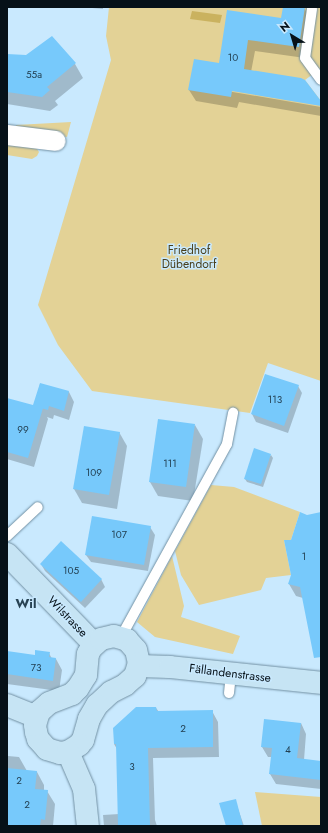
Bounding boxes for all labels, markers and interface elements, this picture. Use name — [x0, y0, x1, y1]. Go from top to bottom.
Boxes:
north arrow — [272, 16, 312, 56]
text: N — [276, 18, 293, 36]
house number: 10 — [228, 52, 238, 64]
house number: 55a — [26, 69, 42, 81]
park label: Friedhof Dübendorf — [162, 244, 216, 272]
house number: 113 — [268, 394, 282, 406]
house number: 99 — [17, 424, 29, 436]
house number: 111 — [163, 458, 177, 470]
house number: 109 — [86, 467, 102, 479]
house number: 107 — [111, 529, 127, 541]
house number: 1 — [302, 551, 306, 563]
house number: 105 — [63, 565, 79, 577]
street label: Wilstrasse — [44, 594, 90, 640]
district label: Wil — [16, 596, 36, 612]
house number: 73 — [31, 662, 41, 674]
street label: Fällandenstrasse — [188, 662, 272, 686]
house number: 2 — [180, 723, 186, 735]
house number: 4 — [285, 744, 291, 756]
house number: 3 — [129, 761, 135, 773]
house number: 2 — [16, 775, 22, 787]
house number: 2 — [24, 799, 30, 811]

